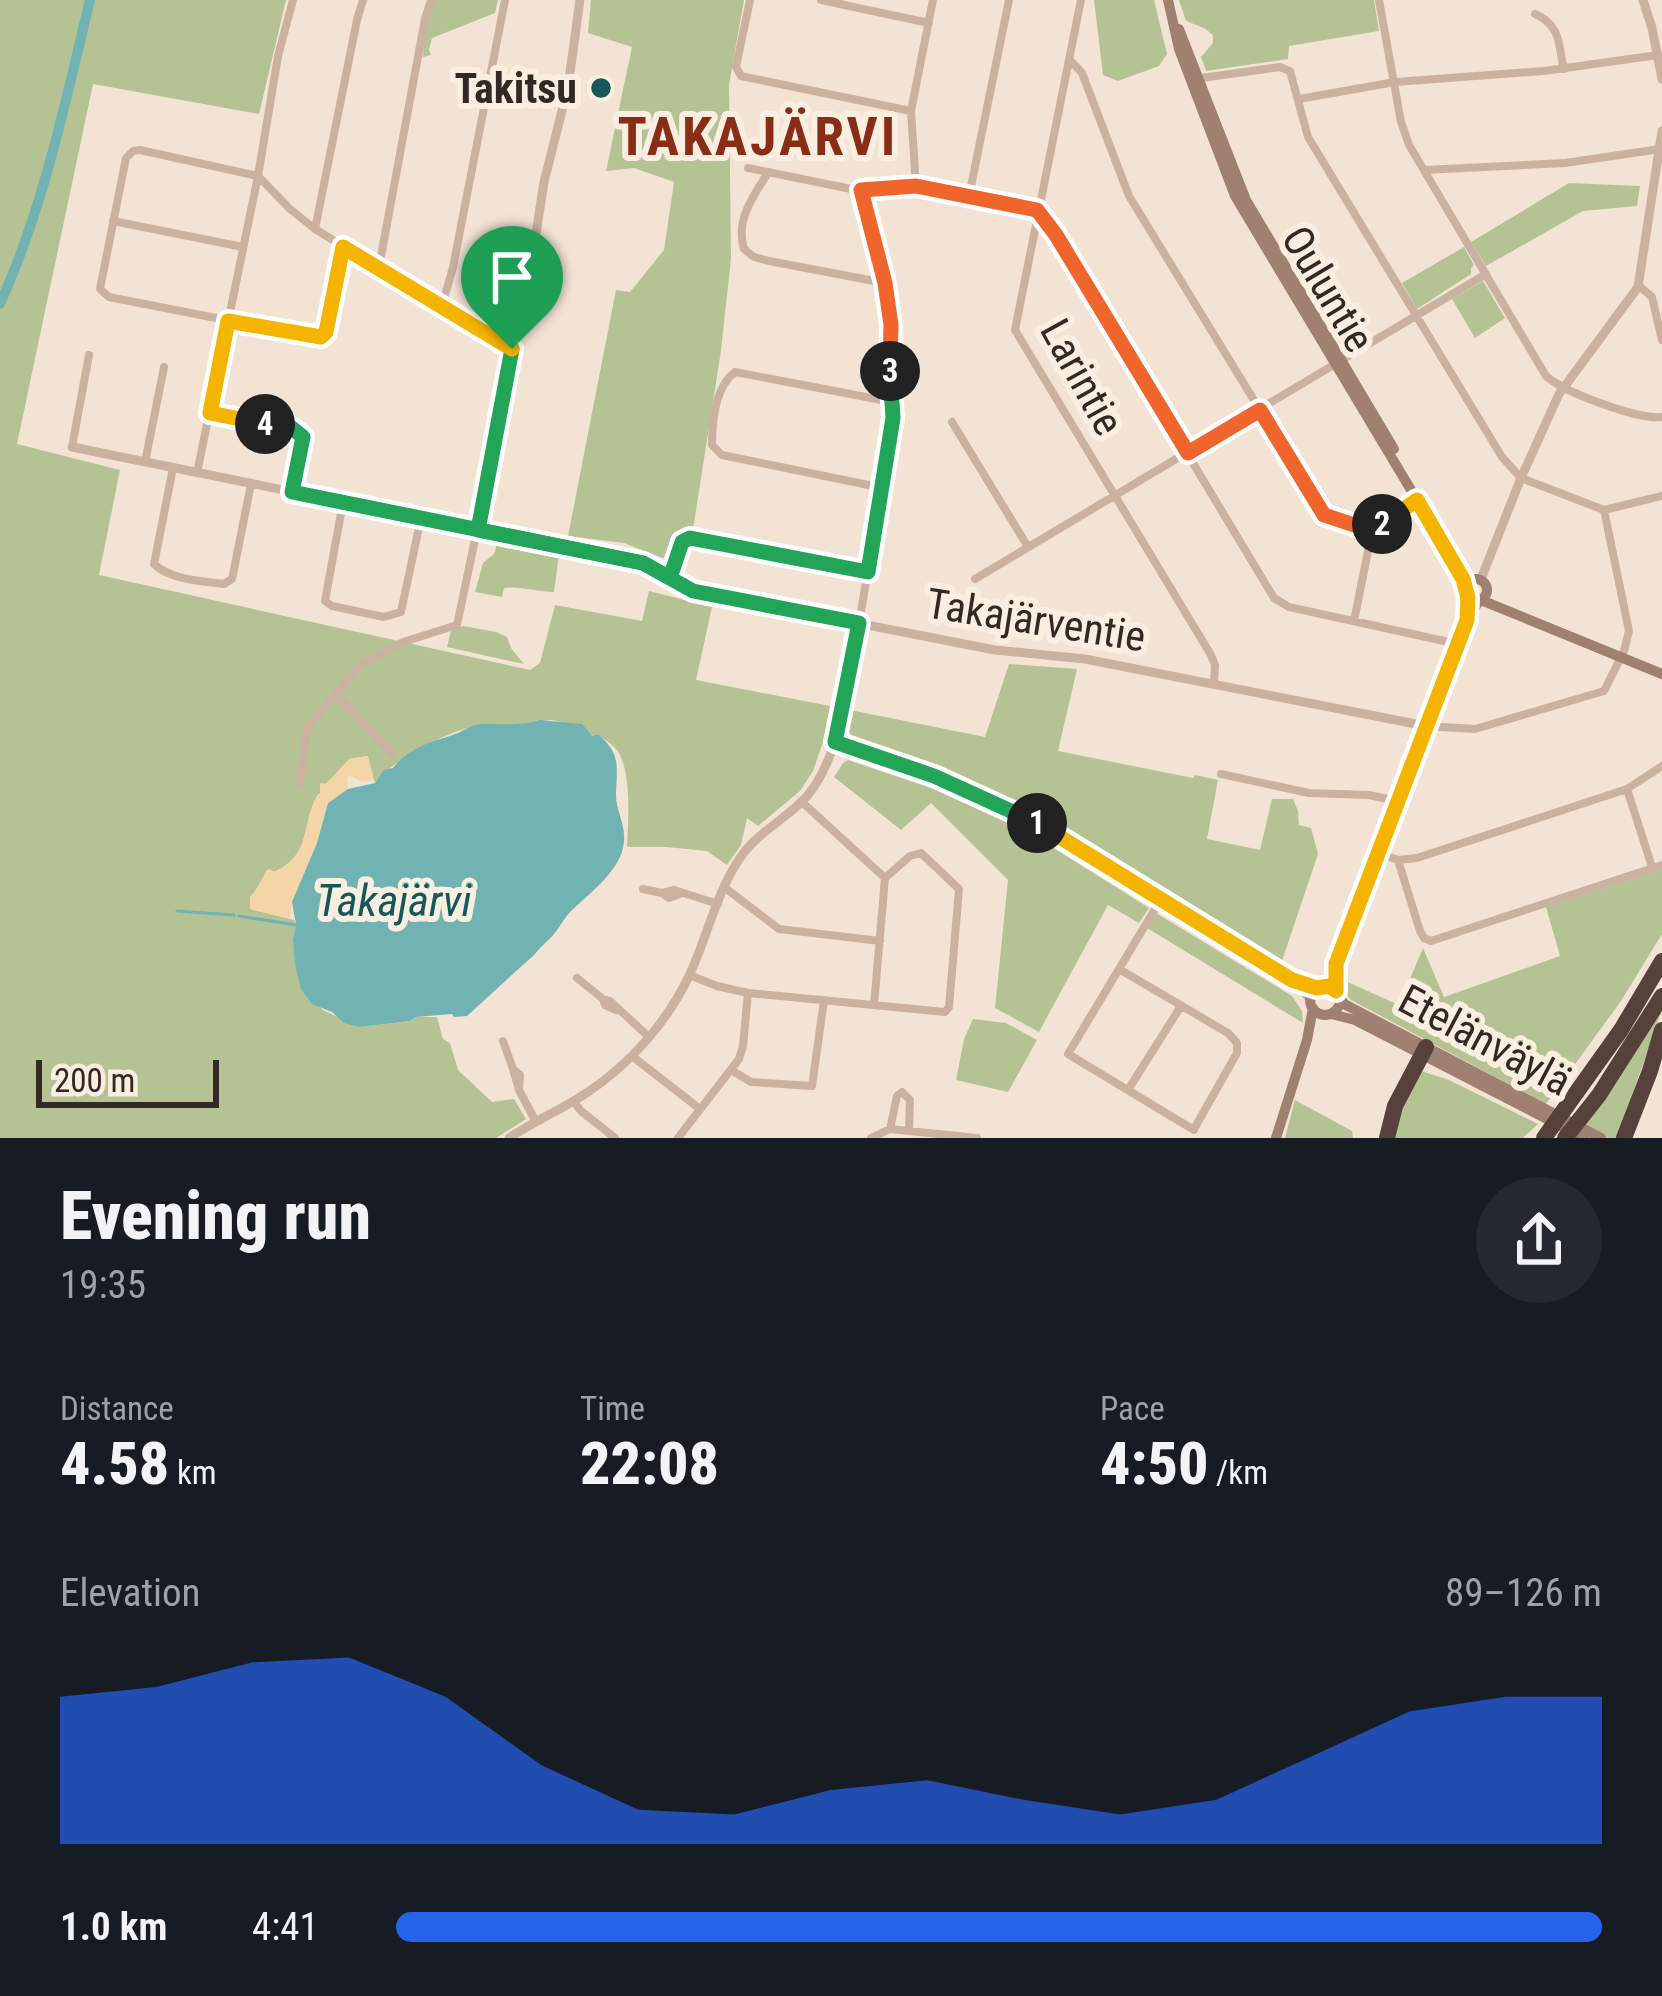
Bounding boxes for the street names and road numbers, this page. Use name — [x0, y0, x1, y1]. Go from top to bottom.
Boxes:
street label: Ouluntie — [1272, 217, 1384, 361]
street label: Larintie — [1030, 311, 1134, 443]
street label: Takajärventie — [923, 579, 1149, 661]
street label: Etelänväylä — [1391, 974, 1579, 1106]

